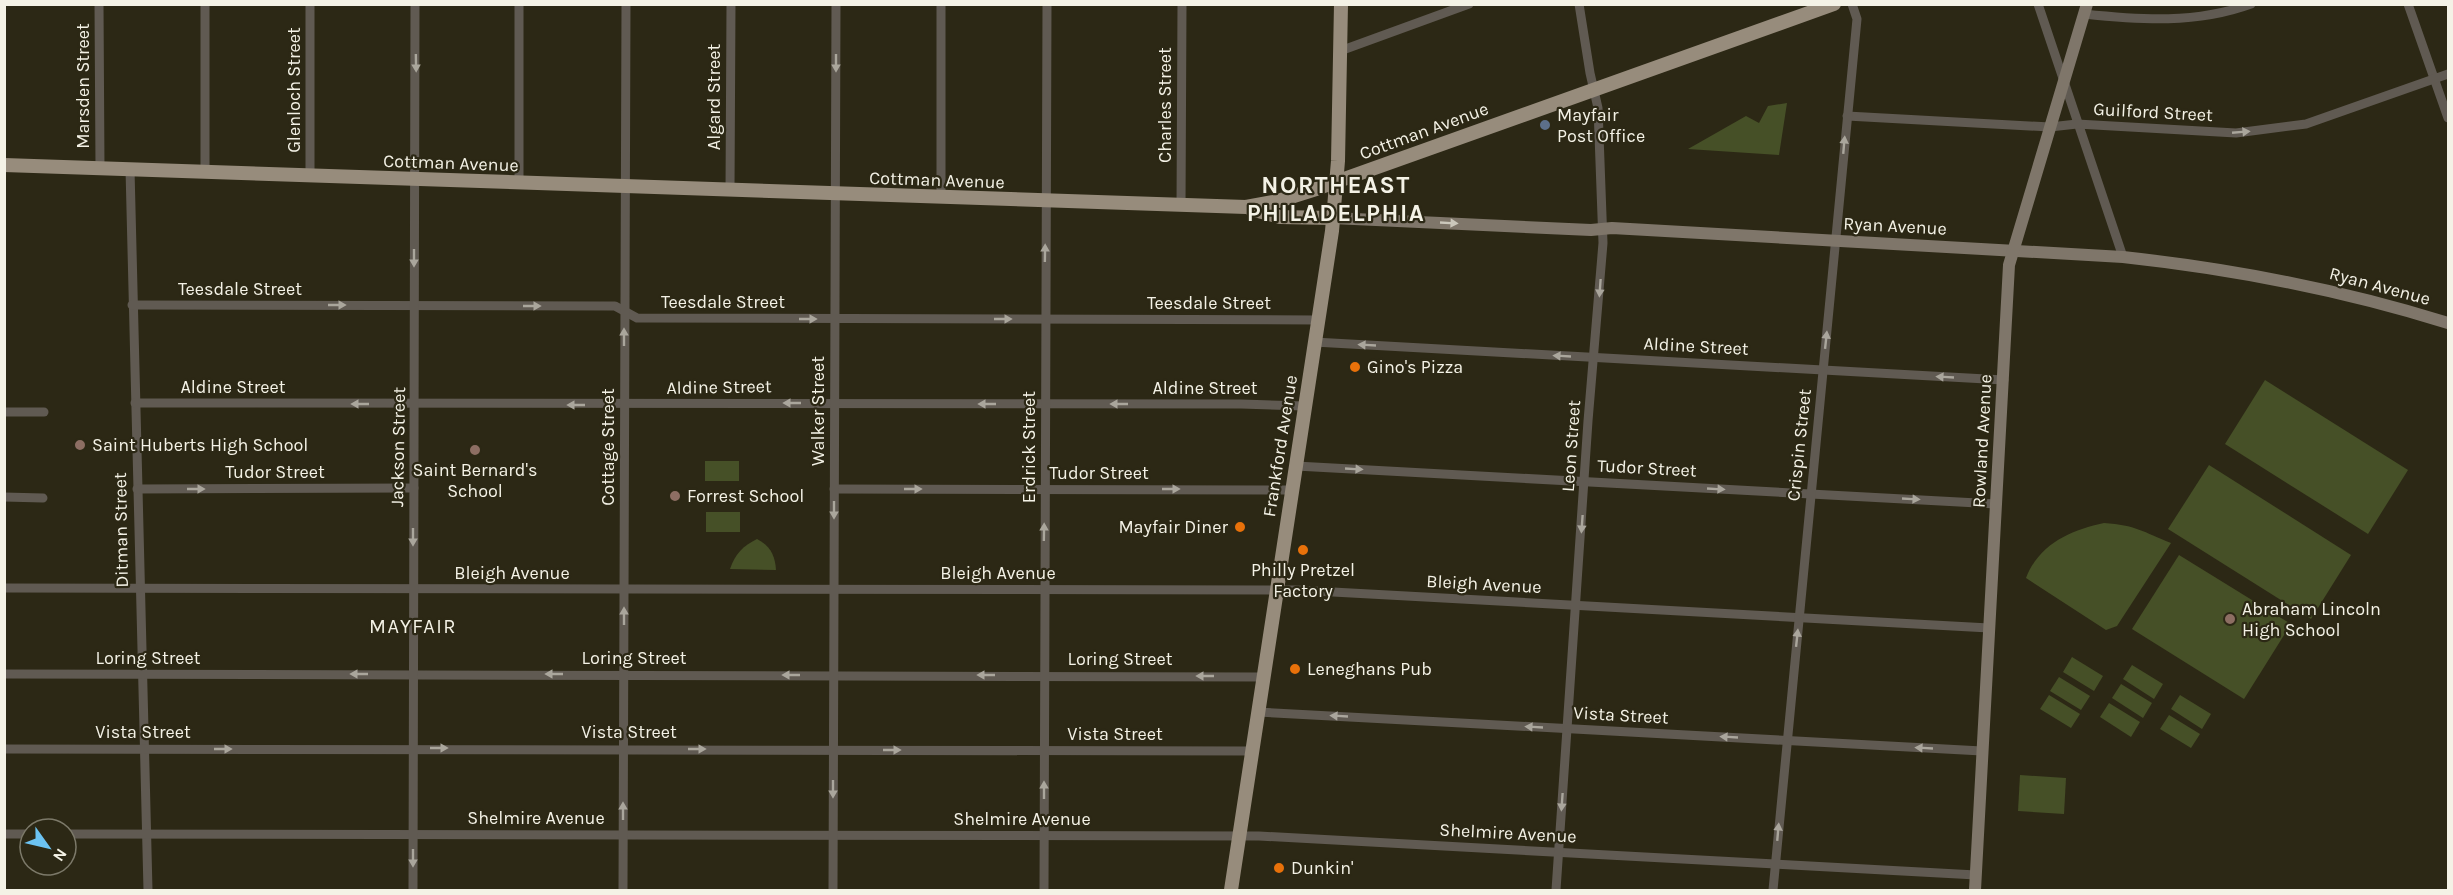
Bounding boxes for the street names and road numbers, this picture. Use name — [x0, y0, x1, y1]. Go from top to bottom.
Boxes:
street label: Marsden Street — [72, 23, 94, 149]
street label: Glenloch Street — [283, 27, 305, 153]
street label: Algard Street — [703, 44, 725, 150]
street label: Charles Street — [1154, 47, 1176, 163]
street label: Cottman Avenue — [1357, 97, 1491, 165]
street label: Guilford Street — [2093, 98, 2214, 126]
street label: Cottman Avenue — [383, 150, 519, 176]
street label: Cottman Avenue — [869, 167, 1005, 193]
street label: Ryan Avenue — [1843, 212, 1947, 240]
street label: Ryan Avenue — [2327, 262, 2433, 310]
street label: Teesdale Street — [178, 278, 302, 300]
street label: Teesdale Street — [661, 291, 785, 313]
street label: Teesdale Street — [1147, 292, 1271, 314]
street label: Aldine Street — [1643, 332, 1749, 360]
street label: Walker Street — [807, 356, 829, 466]
street label: Frankford Avenue — [1258, 374, 1302, 518]
street label: Rowland Avenue — [1968, 374, 1996, 508]
street label: Aldine Street — [666, 375, 772, 399]
street label: Aldine Street — [180, 376, 286, 398]
street label: Aldine Street — [1152, 377, 1258, 399]
street label: Jackson Street — [386, 386, 410, 507]
street label: Cottage Street — [597, 388, 619, 506]
street label: Crispin Street — [1782, 388, 1816, 502]
street label: Erdrick Street — [1018, 391, 1040, 503]
street label: Leon Street — [1557, 399, 1585, 493]
street label: Tudor Street — [1597, 454, 1697, 482]
street label: Tudor Street — [225, 461, 325, 483]
street label: Tudor Street — [1049, 462, 1149, 484]
street label: Ditman Street — [109, 472, 133, 588]
street label: Bleigh Avenue — [454, 562, 570, 584]
street label: Bleigh Avenue — [940, 562, 1056, 584]
street label: Bleigh Avenue — [1426, 570, 1542, 598]
street label: Loring Street — [96, 647, 201, 669]
street label: Loring Street — [582, 647, 687, 669]
street label: Loring Street — [1068, 648, 1173, 670]
street label: Vista Street — [1573, 702, 1669, 728]
street label: Vista Street — [95, 721, 191, 743]
street label: Vista Street — [581, 721, 677, 743]
street label: Vista Street — [1067, 723, 1163, 745]
street label: Shelmire Avenue — [467, 807, 605, 829]
street label: Shelmire Avenue — [953, 808, 1091, 830]
street label: Shelmire Avenue — [1439, 818, 1577, 848]

